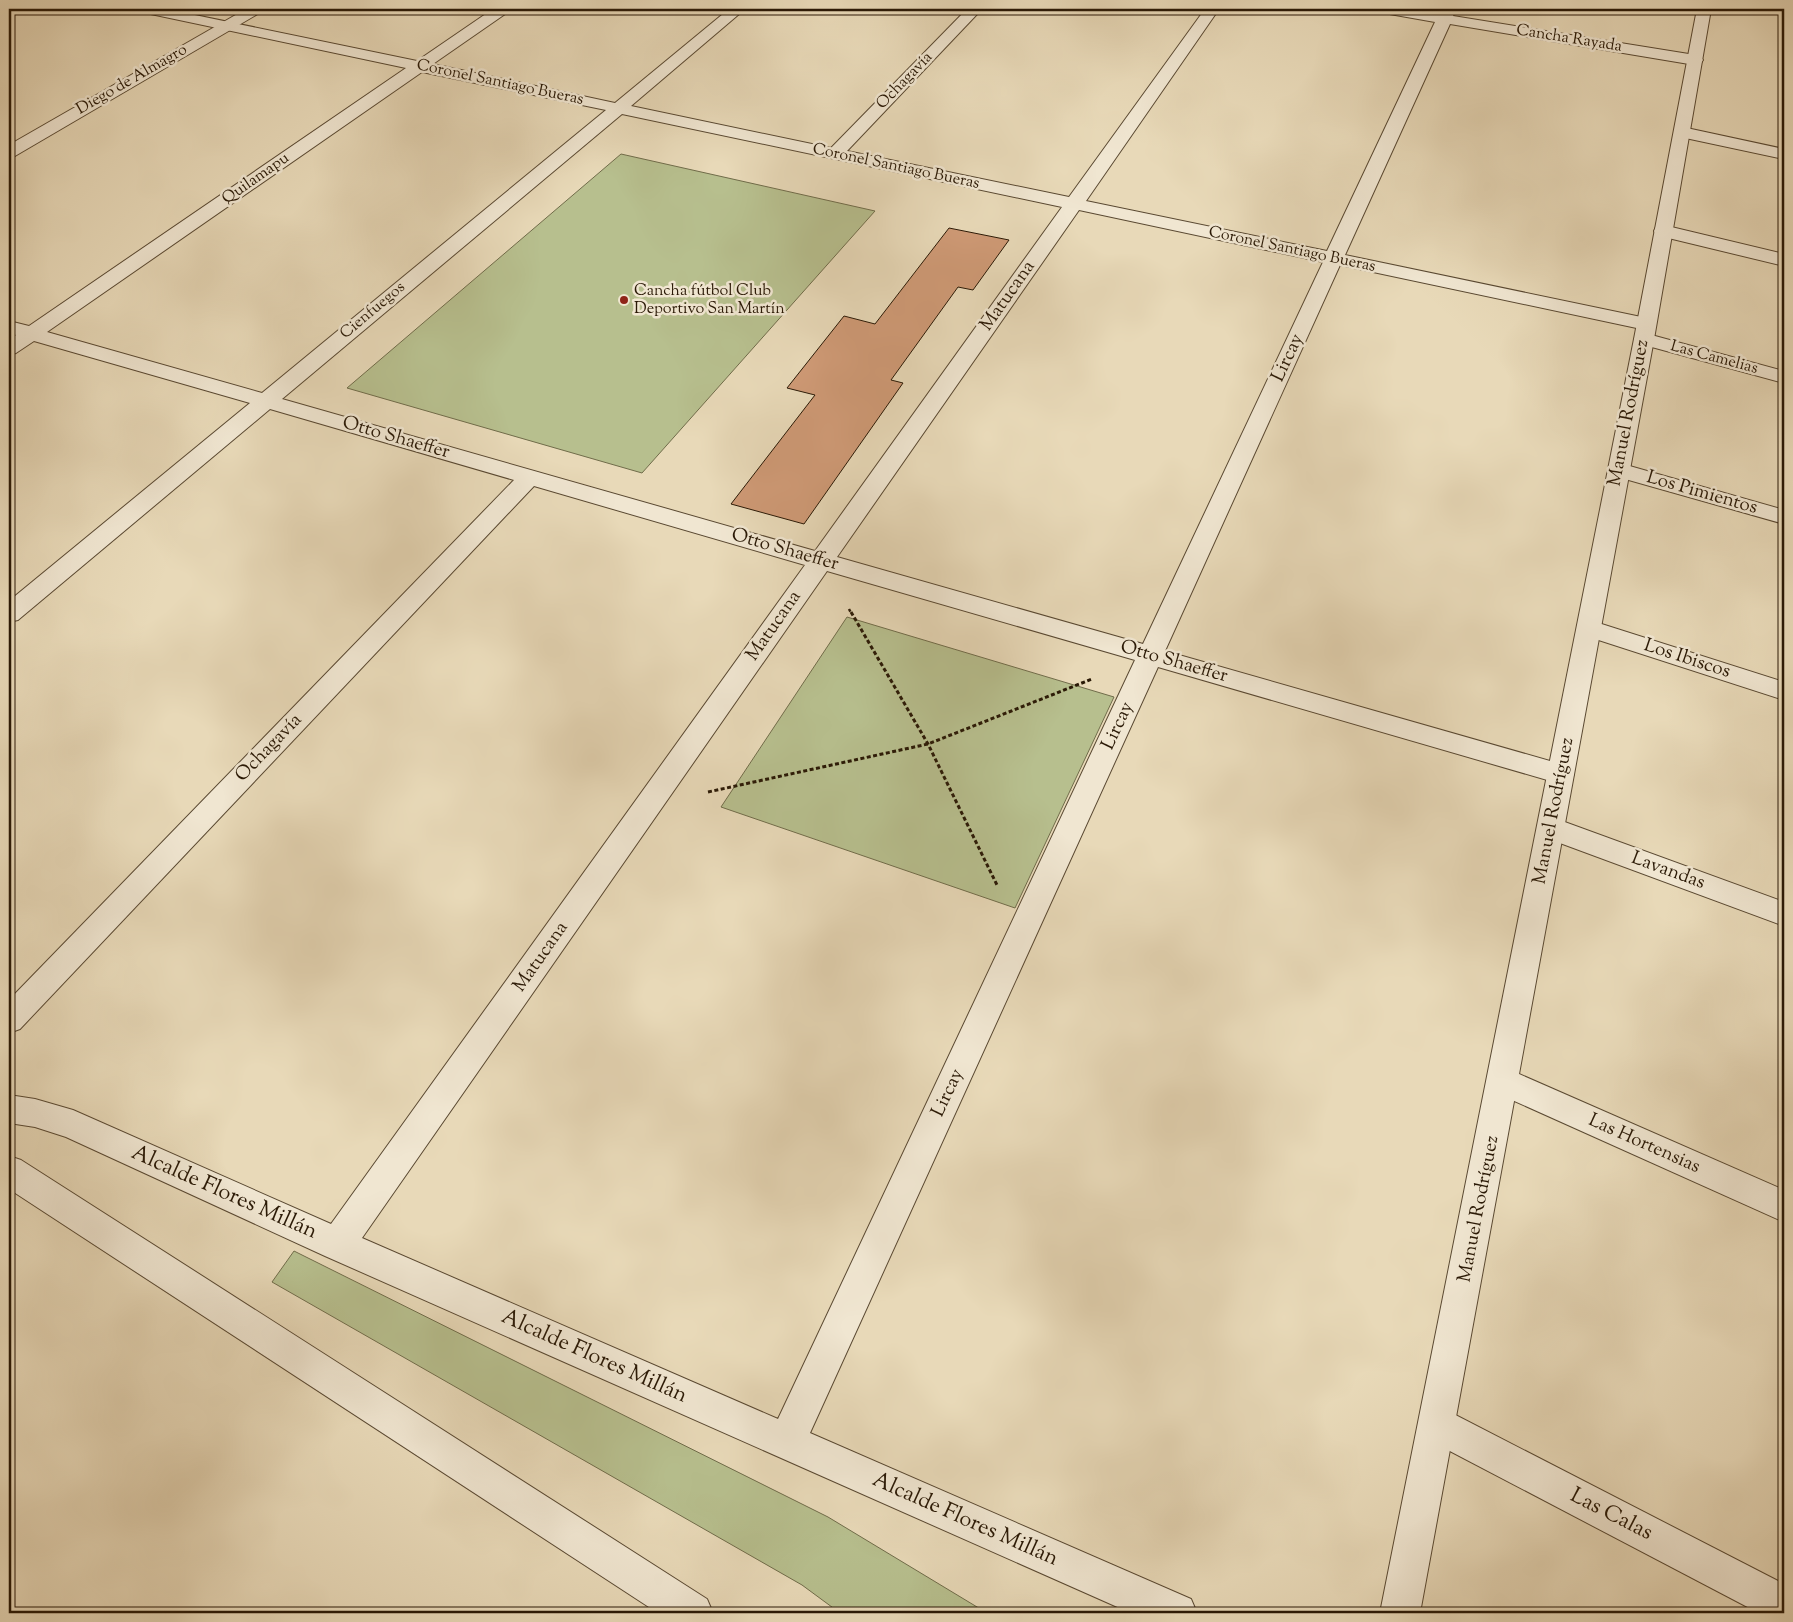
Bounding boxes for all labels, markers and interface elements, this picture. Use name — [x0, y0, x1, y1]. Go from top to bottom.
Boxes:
street label: Cancha Rayada — [1514, 19, 1624, 59]
street label: Diego de Almagro — [72, 39, 192, 121]
street label: Ochagavía — [872, 46, 939, 115]
street label: Coronel Santiago Bueras — [414, 54, 586, 112]
street label: Coronel Santiago Bueras — [810, 138, 982, 196]
street label: Quilamapu — [218, 147, 294, 211]
street label: Coronel Santiago Bueras — [1206, 221, 1378, 279]
street label: Matucana — [974, 255, 1042, 337]
street label: Cienfuegos — [335, 277, 411, 345]
place label: Cancha fútbol Club Deportivo San Martín — [634, 280, 785, 321]
marker: Cancha fútbol Club Deportivo San Martín — [618, 294, 630, 306]
street label: Lircay — [1265, 329, 1311, 387]
street label: Las Camelias — [1668, 335, 1760, 381]
street label: Manuel Rodríguez — [1602, 337, 1656, 489]
street label: Otto Shaeffer — [339, 410, 453, 466]
street label: Los Pimientos — [1643, 464, 1761, 522]
street label: Otto Shaeffer — [728, 522, 842, 578]
street label: Matucana — [740, 585, 808, 667]
street label: Los Ibiscos — [1640, 632, 1734, 686]
street label: Otto Shaeffer — [1117, 634, 1231, 690]
street label: Lircay — [1095, 697, 1141, 755]
street label: Ochagavía — [229, 707, 309, 788]
street label: Manuel Rodríguez — [1527, 735, 1581, 887]
street label: Lavandas — [1627, 845, 1709, 897]
street label: Matucana — [507, 916, 575, 998]
street label: Lircay — [925, 1064, 971, 1122]
street label: Las Hortensias — [1584, 1107, 1704, 1181]
street label: Manuel Rodríguez — [1452, 1133, 1506, 1285]
street label: Alcalde Flores Millán — [126, 1138, 322, 1248]
street label: Alcalde Flores Millán — [496, 1302, 692, 1412]
street label: Alcalde Flores Millán — [867, 1465, 1063, 1575]
street label: Las Calas — [1564, 1480, 1658, 1550]

